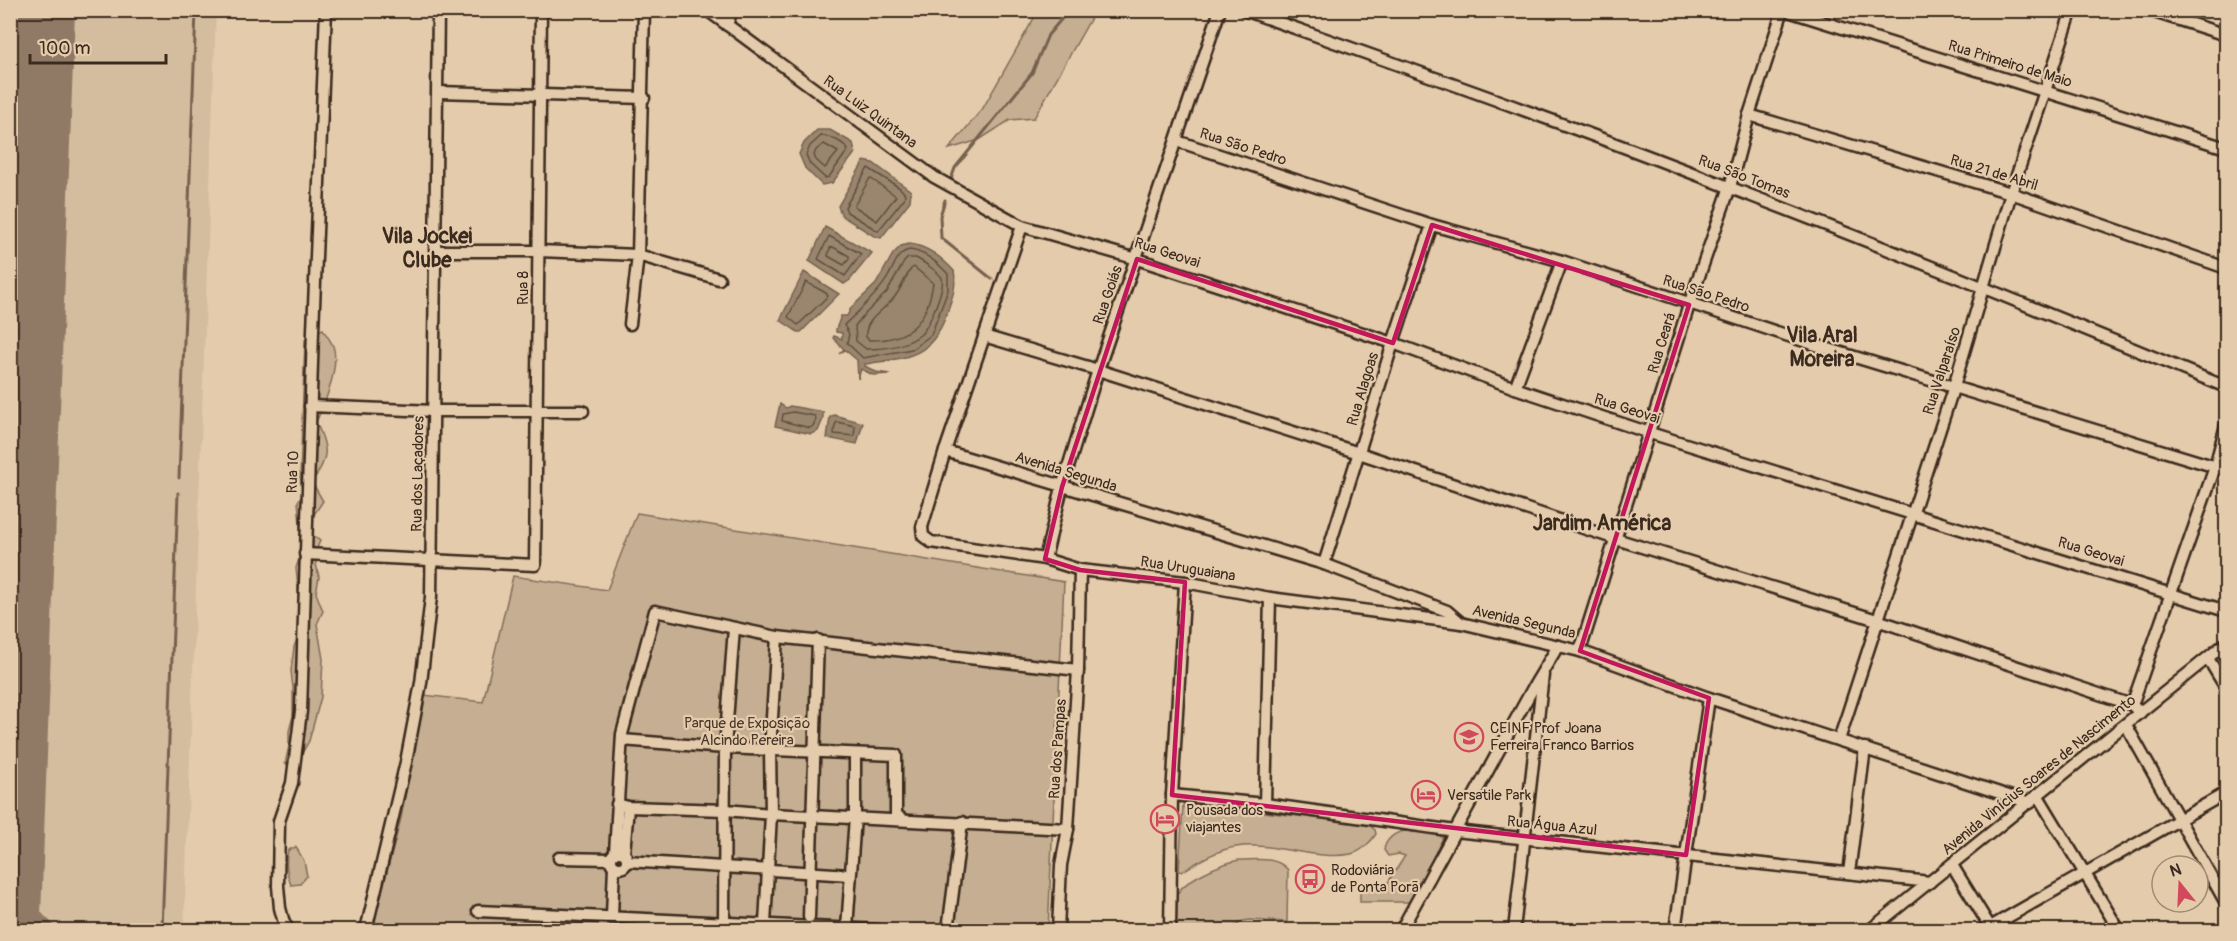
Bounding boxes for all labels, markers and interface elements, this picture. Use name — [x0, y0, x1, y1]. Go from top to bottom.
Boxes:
scale bar — [30, 27, 166, 65]
street label: Rua Primeiro de Maio — [1946, 36, 2074, 92]
text: 100 m — [39, 37, 91, 60]
street label: Rua Luiz Quintana — [819, 71, 921, 153]
street label: Rua São Pedro — [1197, 124, 1289, 170]
street label: Rua São Tomas — [1696, 151, 1793, 203]
street label: Rua 21 de Abril — [1948, 151, 2040, 195]
district label: Vila Jockei Clube — [382, 223, 473, 274]
street label: Rua Geovai — [1132, 233, 1203, 273]
street label: Rua Goiás — [1089, 263, 1127, 327]
street label: Rua 8 — [514, 271, 533, 305]
street label: Rua São Pedro — [1660, 271, 1752, 317]
street label: Rua Ceará — [1644, 310, 1680, 376]
district label: Vila Aral Moreira — [1786, 322, 1858, 373]
street label: Rua Valparaíso — [1919, 325, 1965, 417]
street label: Rua Alagoas — [1343, 350, 1383, 428]
street label: Rua Geovai — [1592, 389, 1663, 429]
street label: Rua dos Laçadores — [407, 416, 429, 532]
street label: Avenida Segunda — [1013, 447, 1119, 497]
street label: Rua 10 — [283, 450, 303, 494]
district label: Jardim América — [1533, 510, 1671, 537]
street label: Rua Geovai — [2056, 533, 2127, 571]
street label: Rua Uruguaiana — [1139, 552, 1237, 586]
street label: Avenida Segunda — [1470, 601, 1578, 643]
street label: Avenida Vinícius Soares de Nascimento — [1938, 691, 2140, 859]
street label: Rua dos Pampas — [1045, 698, 1071, 800]
park label: Parque de Exposição Alcindo Pereira — [684, 714, 810, 750]
place label: CEINF Prof Joana Ferreira Franco Barrios — [1490, 719, 1634, 755]
school or university icon: CEINF Prof Joana Ferreira Franco Barrios — [1453, 721, 1485, 753]
hotel icon: Versatile Park — [1410, 779, 1442, 811]
place label: Versatile Park — [1447, 786, 1532, 805]
place label: Pousada dos viajantes — [1185, 801, 1263, 837]
hotel icon: Pousada dos viajantes — [1149, 803, 1181, 835]
street label: Rua Água Azul — [1506, 812, 1598, 840]
north arrow — [2150, 854, 2210, 914]
text: N — [2167, 859, 2184, 882]
place label: Rodoviária de Ponta Porã — [1331, 861, 1419, 897]
bus stop icon: Rodoviária de Ponta Porã — [1294, 863, 1326, 895]

